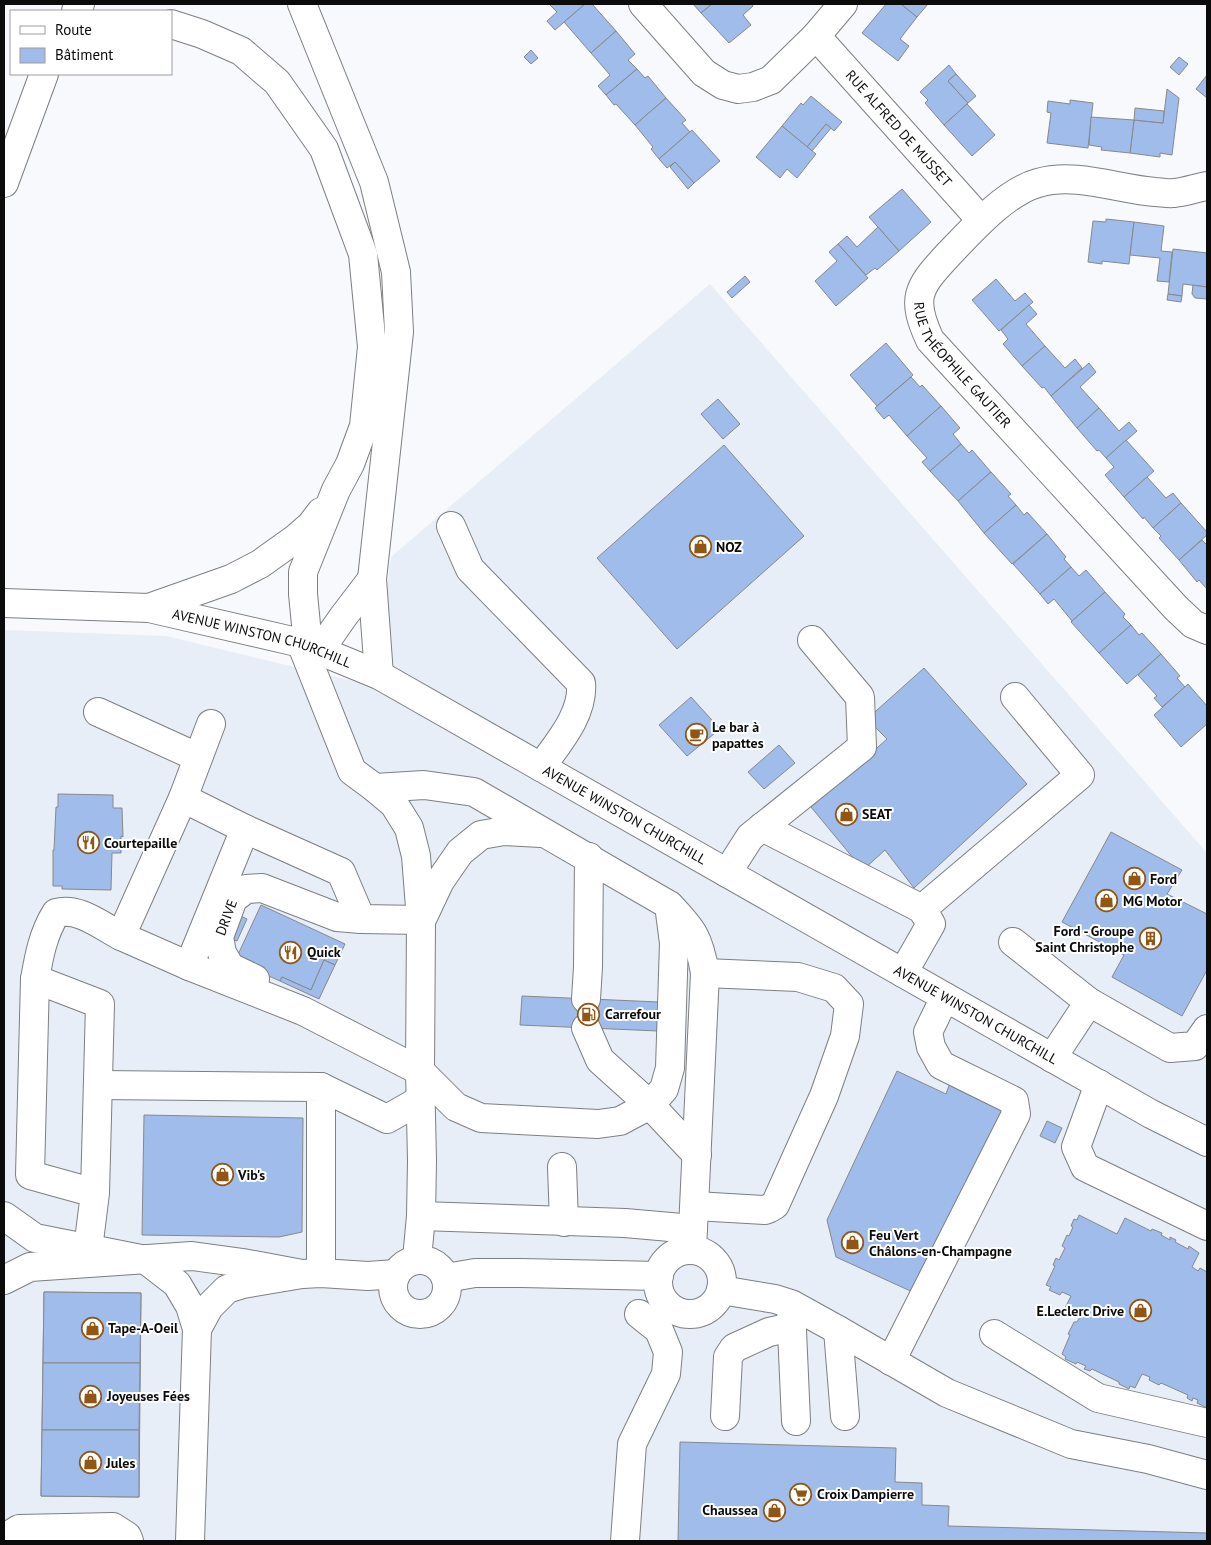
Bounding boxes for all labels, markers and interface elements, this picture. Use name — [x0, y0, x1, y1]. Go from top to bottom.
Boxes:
legend — [10, 10, 172, 75]
text: Route — [55, 20, 92, 39]
text: Bâtiment — [55, 45, 113, 64]
street label: RUE ALFRED DE MUSSET — [842, 66, 956, 191]
street label: RUE THÉOPHILE GAUTIER — [910, 301, 1015, 432]
shop icon: NOZ — [688, 535, 712, 559]
place label: NOZ — [716, 538, 742, 556]
street label: AVENUE WINSTON CHURCHILL — [171, 605, 354, 672]
place label: Le bar à papattes — [712, 718, 764, 752]
cafe icon: Le bar à papattes — [684, 723, 708, 747]
street label: AVENUE WINSTON CHURCHILL — [540, 761, 710, 868]
shop icon: SEAT — [834, 802, 858, 826]
place label: SEAT — [862, 805, 892, 823]
restaurant icon: Courtepaille — [76, 831, 100, 855]
place label: Courtepaille — [104, 834, 177, 852]
shop icon: Ford — [1122, 867, 1146, 891]
place label: Ford — [1150, 870, 1177, 888]
shop icon: MG Motor — [1095, 889, 1119, 913]
place label: MG Motor — [1123, 892, 1182, 910]
street label: DRIVE — [211, 897, 241, 938]
place label: Ford - Groupe Saint Christophe — [1035, 922, 1134, 956]
building icon: Ford - Groupe Saint Christophe — [1138, 927, 1162, 951]
restaurant icon: Quick — [279, 940, 303, 964]
place label: Quick — [307, 943, 341, 961]
street label: AVENUE WINSTON CHURCHILL — [891, 961, 1061, 1068]
fuel station icon: Carrefour — [577, 1002, 601, 1026]
place label: Carrefour — [605, 1005, 661, 1023]
shop icon: Vib's — [210, 1163, 234, 1187]
place label: Vib's — [237, 1166, 265, 1184]
place label: Feu Vert Châlons-en-Champagne — [869, 1226, 1012, 1260]
shop icon: Feu Vert Châlons-en-Champagne — [841, 1231, 865, 1255]
shop icon: E.Leclerc Drive — [1128, 1299, 1152, 1323]
place label: E.Leclerc Drive — [1037, 1302, 1124, 1320]
shop icon: Tape-A-Oeil — [80, 1316, 104, 1340]
place label: Tape-A-Oeil — [108, 1319, 179, 1337]
shop icon: Joyeuses Fées — [79, 1384, 103, 1408]
place label: Joyeuses Fées — [106, 1387, 190, 1405]
shop icon: Jules — [78, 1451, 102, 1475]
place label: Jules — [105, 1454, 135, 1472]
supermarket icon: Croix Dampierre — [789, 1482, 813, 1506]
place label: Croix Dampierre — [817, 1485, 914, 1503]
shop icon: Chaussea — [762, 1498, 786, 1522]
place label: Chaussea — [702, 1501, 758, 1519]

